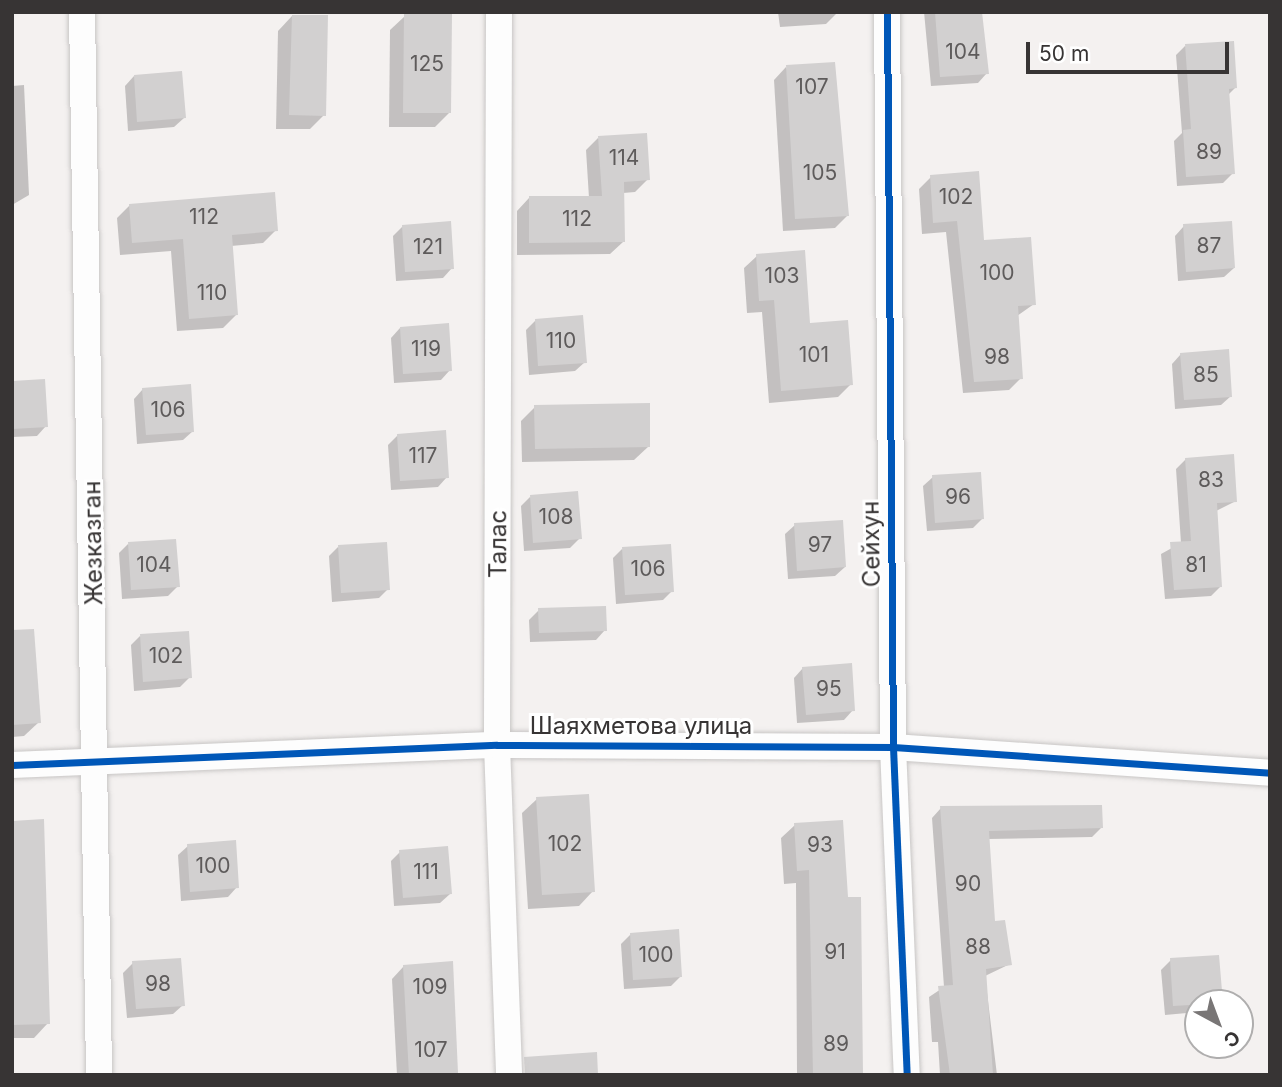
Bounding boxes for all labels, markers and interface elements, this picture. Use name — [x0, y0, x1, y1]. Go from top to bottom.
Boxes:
scale bar — [1030, 28, 1233, 72]
house number: 104 — [945, 39, 981, 65]
text: 50 m — [1039, 41, 1089, 66]
house number: 125 — [410, 51, 444, 77]
house number: 107 — [795, 74, 829, 100]
house number: 89 — [1196, 139, 1222, 165]
house number: 114 — [609, 145, 639, 171]
house number: 105 — [803, 160, 837, 186]
house number: 102 — [939, 184, 973, 210]
house number: 112 — [189, 204, 219, 230]
house number: 112 — [562, 206, 592, 232]
house number: 87 — [1197, 233, 1221, 259]
house number: 121 — [413, 234, 443, 260]
house number: 100 — [979, 260, 1015, 286]
house number: 103 — [765, 263, 799, 289]
house number: 110 — [197, 280, 227, 306]
house number: 110 — [546, 328, 576, 354]
house number: 119 — [411, 336, 441, 362]
house number: 101 — [799, 342, 829, 368]
house number: 98 — [984, 344, 1010, 370]
house number: 85 — [1193, 362, 1219, 388]
house number: 106 — [151, 397, 185, 423]
house number: 117 — [409, 443, 437, 469]
house number: 83 — [1198, 467, 1224, 493]
street label: Жезказган — [78, 480, 108, 606]
house number: 96 — [945, 484, 971, 510]
street label: Сейхун — [856, 501, 886, 587]
house number: 108 — [539, 504, 573, 530]
street label: Талас — [484, 510, 512, 578]
house number: 97 — [808, 532, 832, 558]
house number: 104 — [136, 552, 172, 578]
house number: 81 — [1185, 552, 1207, 578]
house number: 106 — [631, 556, 665, 582]
house number: 102 — [149, 643, 183, 669]
house number: 95 — [816, 676, 842, 702]
street label: Шаяхметова улица — [530, 712, 752, 740]
house number: 102 — [548, 831, 582, 857]
house number: 93 — [807, 832, 833, 858]
house number: 100 — [195, 853, 231, 879]
house number: 111 — [413, 859, 439, 885]
house number: 90 — [955, 871, 981, 897]
house number: 88 — [965, 934, 991, 960]
house number: 91 — [824, 939, 846, 965]
house number: 100 — [638, 942, 674, 968]
house number: 98 — [145, 971, 171, 997]
house number: 109 — [413, 974, 447, 1000]
north arrow — [1184, 989, 1254, 1059]
text: С — [1219, 1025, 1245, 1052]
house number: 89 — [823, 1031, 849, 1057]
house number: 107 — [414, 1037, 448, 1063]

